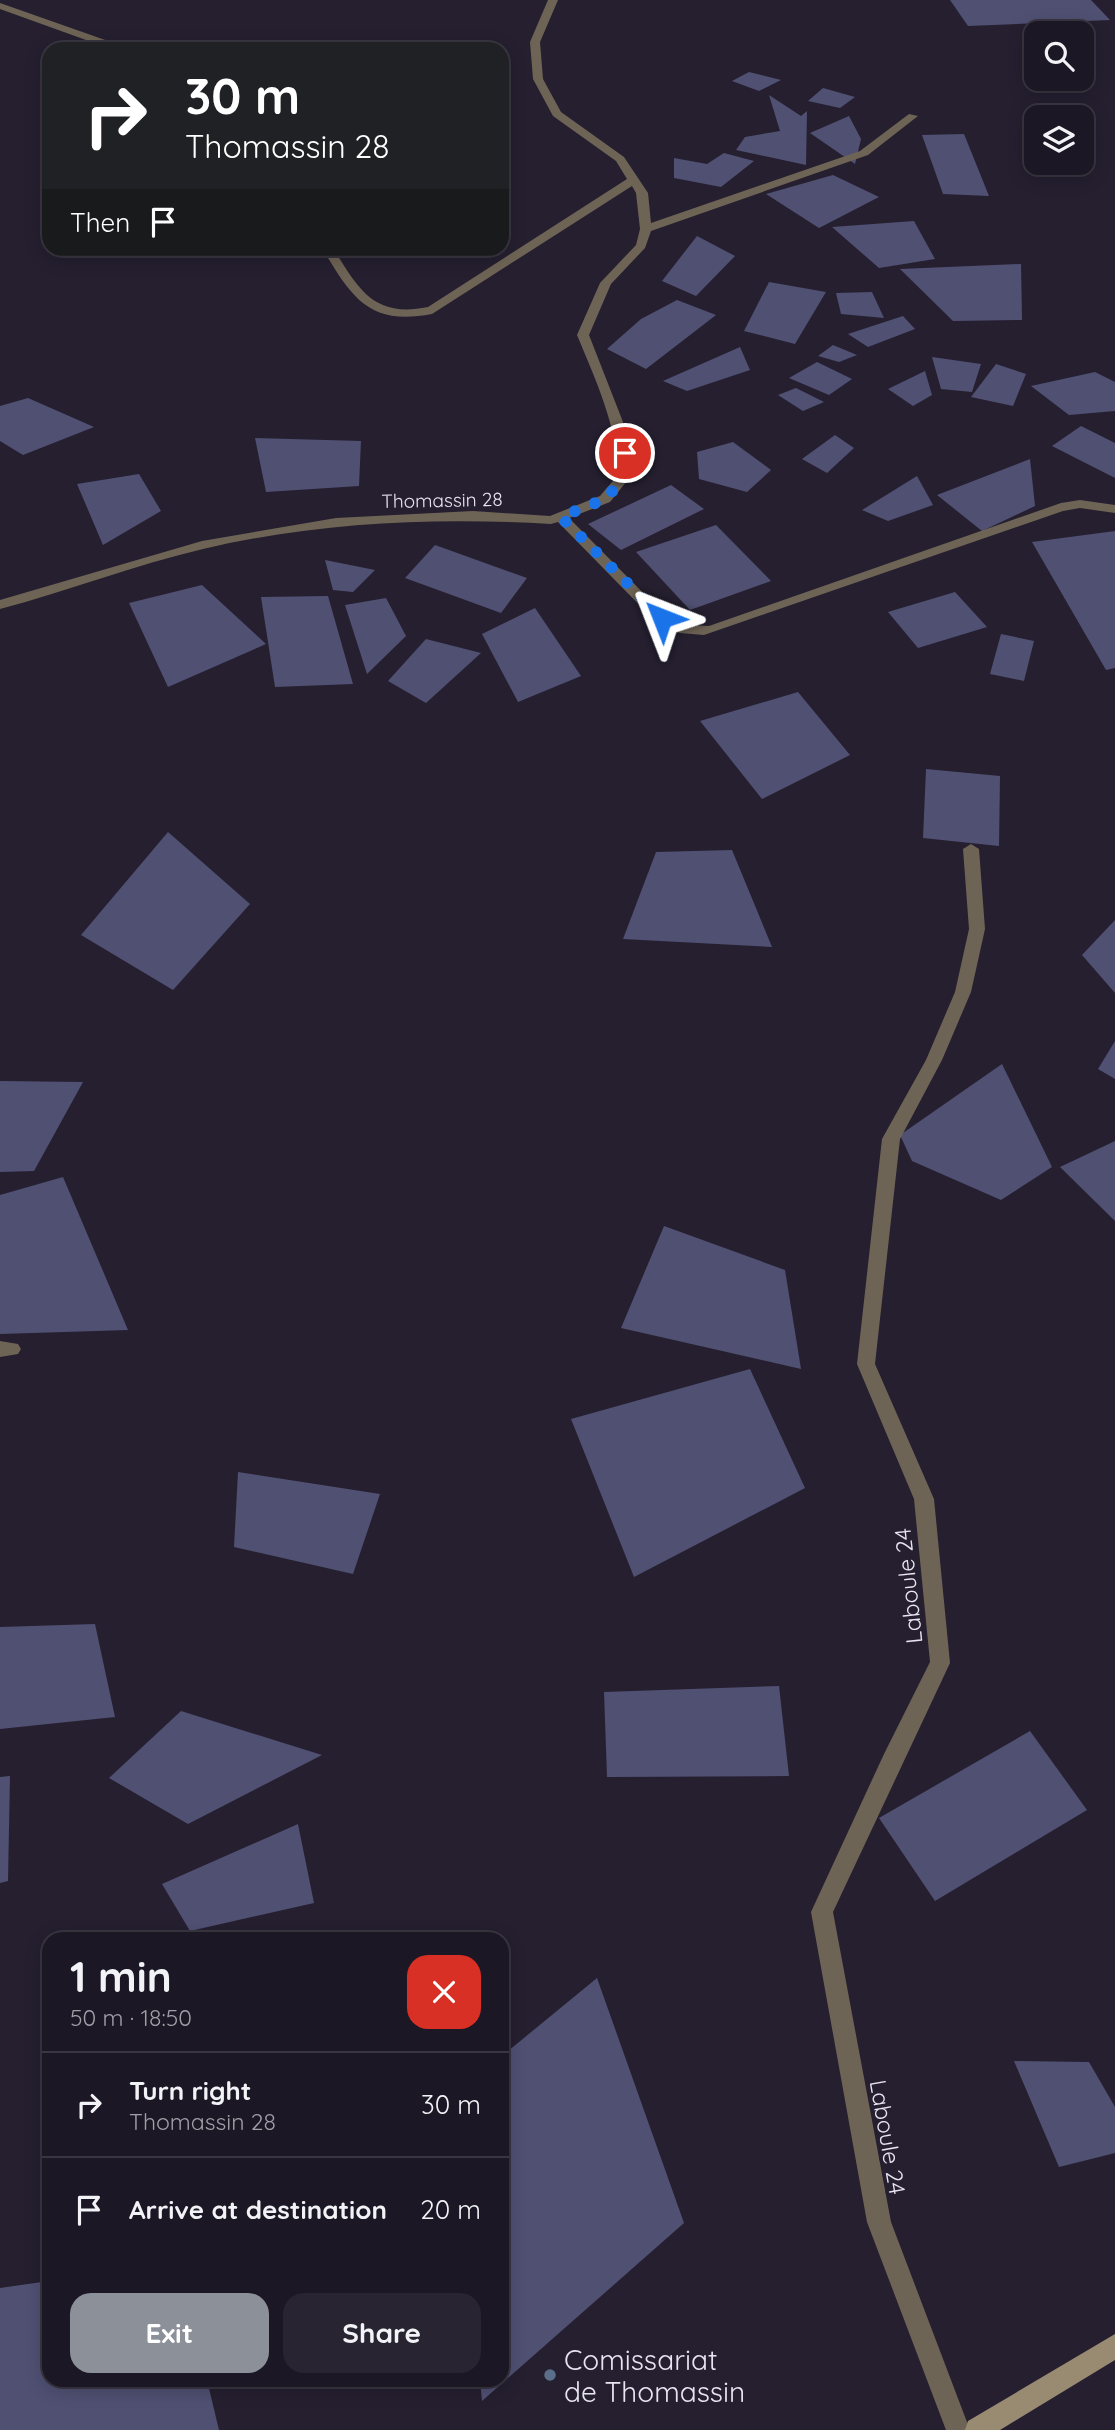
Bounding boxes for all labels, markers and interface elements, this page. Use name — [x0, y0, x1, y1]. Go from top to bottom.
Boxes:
map controls — [1024, 21, 1094, 175]
button: search — [1024, 21, 1094, 91]
text: 30 m — [185, 65, 300, 126]
icon: right — [70, 70, 161, 161]
button: layers — [1024, 105, 1094, 175]
text: Thomassin 28 — [185, 126, 390, 166]
icon: arrive — [144, 203, 182, 241]
text: Then — [70, 206, 130, 239]
pin — [595, 423, 655, 483]
icon: arrive — [606, 434, 644, 472]
street label: Thomassin 28 — [381, 487, 503, 513]
position arrow — [625, 581, 699, 655]
street label: Laboule 24 — [888, 1527, 928, 1645]
text: 1 min — [70, 1950, 172, 2003]
button: close — [407, 1955, 481, 2029]
text: 50 m · 18:50 — [70, 2003, 192, 2032]
text: Turn right — [129, 2074, 251, 2107]
street label: Laboule 24 — [864, 2077, 912, 2197]
icon: right — [70, 2086, 108, 2124]
text: 30 m — [421, 2088, 481, 2121]
text: Thomassin 28 — [129, 2107, 276, 2136]
icon: arrive — [70, 2191, 108, 2229]
text: Arrive at destination — [129, 2193, 387, 2226]
text: 20 m — [420, 2193, 481, 2226]
button: Exit — [70, 2293, 269, 2373]
button: Share — [283, 2293, 481, 2373]
place label: Comissariat de Thomassin — [564, 2342, 745, 2409]
marker: Comissariat de Thomassin — [542, 2367, 558, 2383]

